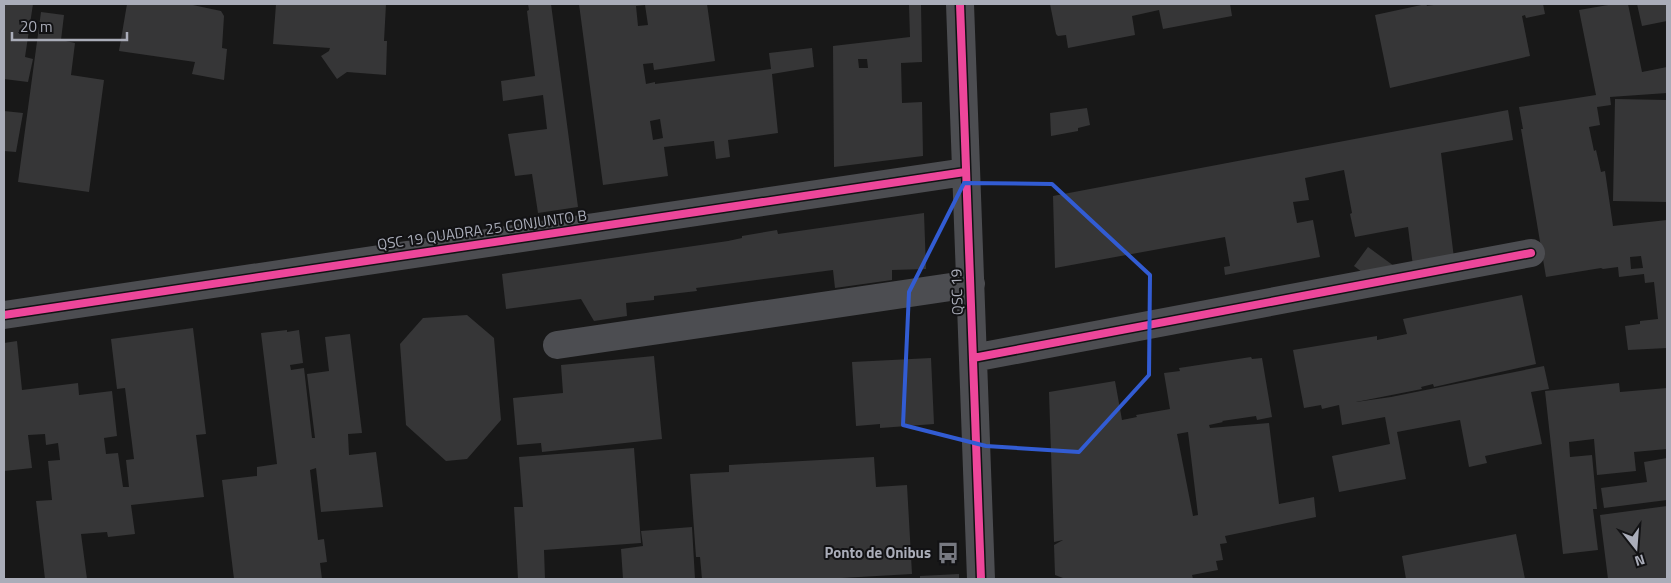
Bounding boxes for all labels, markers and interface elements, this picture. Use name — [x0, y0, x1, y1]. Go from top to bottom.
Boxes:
scale bar — [12, 10, 128, 42]
text: 20 m — [20, 15, 53, 38]
street label: QSC 19 QUADRA 25 CONJUNTO B — [376, 203, 588, 256]
street label: QSC 19 — [944, 268, 969, 316]
north arrow — [1611, 523, 1661, 573]
bus stop icon: Ponto de Onibus — [935, 540, 961, 566]
place label: Ponto de Onibus — [824, 541, 931, 564]
text: N — [1632, 549, 1648, 572]

